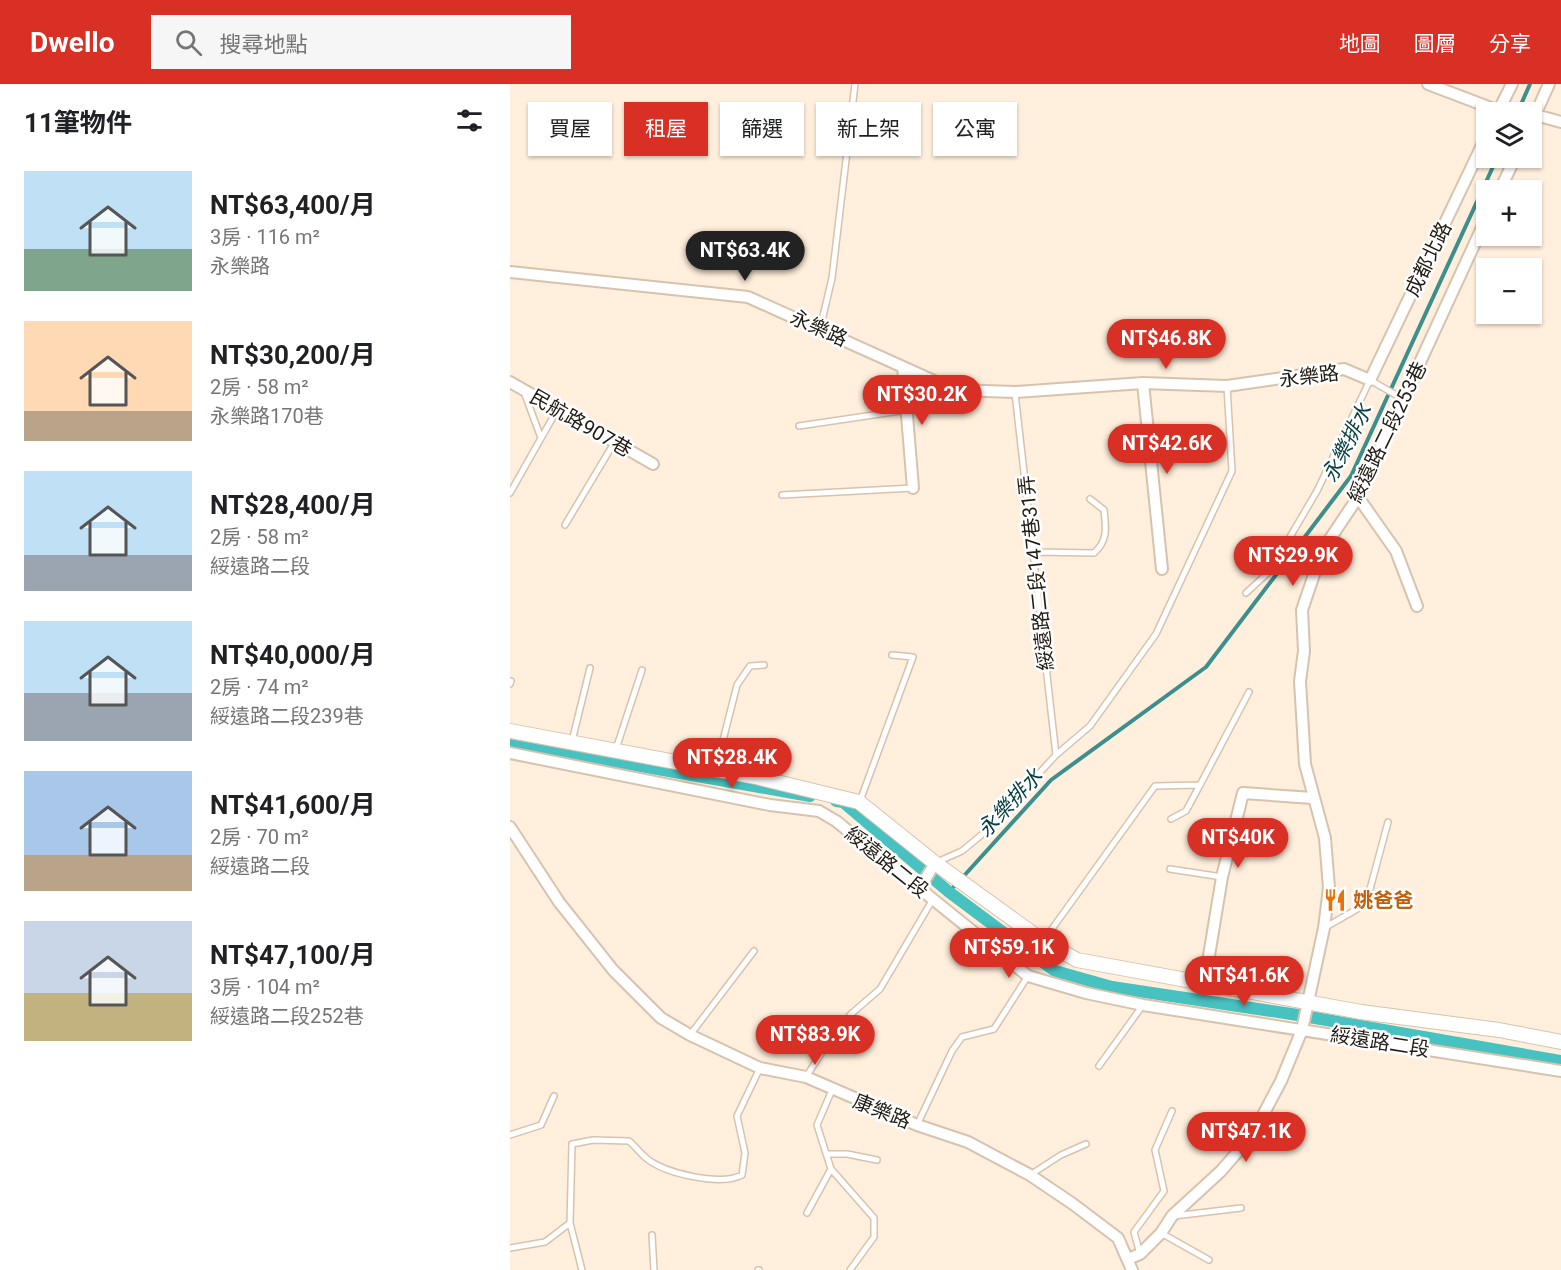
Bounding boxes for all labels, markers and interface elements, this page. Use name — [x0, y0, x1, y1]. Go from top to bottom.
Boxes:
search box — [151, 15, 571, 69]
text: Dwello — [30, 26, 115, 59]
icon: search — [172, 26, 205, 59]
text: 搜尋地點 — [220, 32, 308, 57]
text: 地圖 — [1339, 32, 1381, 56]
text: 圖層 — [1414, 32, 1456, 56]
text: 分享 — [1489, 32, 1531, 56]
chip: 買屋 — [528, 102, 612, 156]
chip: 租屋 — [624, 102, 708, 156]
chip: 篩選 — [720, 102, 804, 156]
chip: 新上架 — [816, 102, 921, 156]
chip: 公寓 — [933, 102, 1017, 156]
map controls — [1476, 102, 1542, 324]
button: layers — [1476, 102, 1542, 168]
icon: filters — [453, 104, 486, 137]
text: 11筆物件 — [24, 108, 132, 138]
button: + — [1476, 180, 1542, 246]
text: NT$63,400/月 — [210, 190, 376, 220]
icon: home — [72, 195, 144, 267]
street label: 成都北路 — [1400, 218, 1456, 300]
text: 3房 · 116 m² — [210, 225, 320, 249]
pin: NT$63.4K — [683, 231, 807, 282]
text: NT$63.4K — [700, 238, 790, 262]
text: 永樂路 — [210, 254, 270, 278]
button: − — [1476, 258, 1542, 324]
street label: 永樂路 — [787, 305, 851, 351]
pin: NT$46.8K — [1104, 319, 1228, 370]
text: NT$46.8K — [1121, 326, 1211, 350]
text: NT$30,200/月 — [210, 340, 376, 370]
icon: home — [72, 345, 144, 417]
street label: 綏遠路二段253巷 — [1343, 358, 1431, 506]
street label: 永樂路 — [1278, 360, 1340, 392]
text: 2房 · 58 m² — [210, 375, 309, 399]
pin: NT$30.2K — [860, 375, 984, 426]
text: NT$30.2K — [877, 382, 967, 406]
street label: 民航路907巷 — [526, 384, 636, 462]
water label: 永樂排水 — [1317, 399, 1377, 486]
text: 永樂路170巷 — [210, 404, 324, 428]
pin: NT$42.6K — [1105, 424, 1229, 475]
text: NT$42.6K — [1122, 431, 1212, 455]
street label: 綏遠路二段147巷31弄 — [1014, 474, 1058, 672]
text: NT$28,400/月 — [210, 490, 376, 520]
icon: home — [72, 495, 144, 567]
text: 2房 · 58 m² — [210, 525, 309, 549]
pin: NT$29.9K — [1231, 536, 1355, 587]
text: NT$29.9K — [1248, 543, 1338, 567]
text: 綏遠路二段 — [210, 554, 310, 578]
text: NT$40,000/月 — [210, 640, 376, 670]
icon: home — [72, 645, 144, 717]
text: 2房 · 74 m² — [210, 675, 309, 699]
text: 綏遠路二段239巷 — [210, 704, 364, 728]
pin: NT$28.4K — [670, 738, 794, 789]
text: NT$28.4K — [687, 745, 777, 769]
water label: 永樂排水 — [973, 763, 1048, 842]
text: NT$41,600/月 — [210, 790, 376, 820]
icon: home — [72, 795, 144, 867]
pin: NT$40K — [1189, 818, 1287, 869]
street label: 綏遠路二段 — [841, 821, 933, 903]
text: 2房 · 70 m² — [210, 825, 309, 849]
text: NT$40K — [1201, 825, 1275, 849]
text: 綏遠路二段 — [210, 854, 310, 878]
restaurant icon: 姚爸爸 — [1322, 887, 1348, 913]
place label: 姚爸爸 — [1353, 888, 1413, 912]
pin: NT$59.1K — [947, 928, 1071, 979]
text: NT$59.1K — [964, 935, 1054, 959]
text: NT$47,100/月 — [210, 940, 376, 970]
icon: home — [72, 945, 144, 1017]
pin: NT$41.6K — [1182, 956, 1306, 1007]
text: NT$41.6K — [1199, 963, 1289, 987]
text: 3房 · 104 m² — [210, 975, 320, 999]
text: 綏遠路二段252巷 — [210, 1004, 364, 1028]
pin: NT$83.9K — [753, 1015, 877, 1066]
text: NT$83.9K — [770, 1022, 860, 1046]
street label: 綏遠路二段 — [1329, 1022, 1431, 1062]
street label: 康樂路 — [850, 1089, 914, 1133]
pin: NT$47.1K — [1184, 1112, 1308, 1163]
text: NT$47.1K — [1201, 1119, 1291, 1143]

